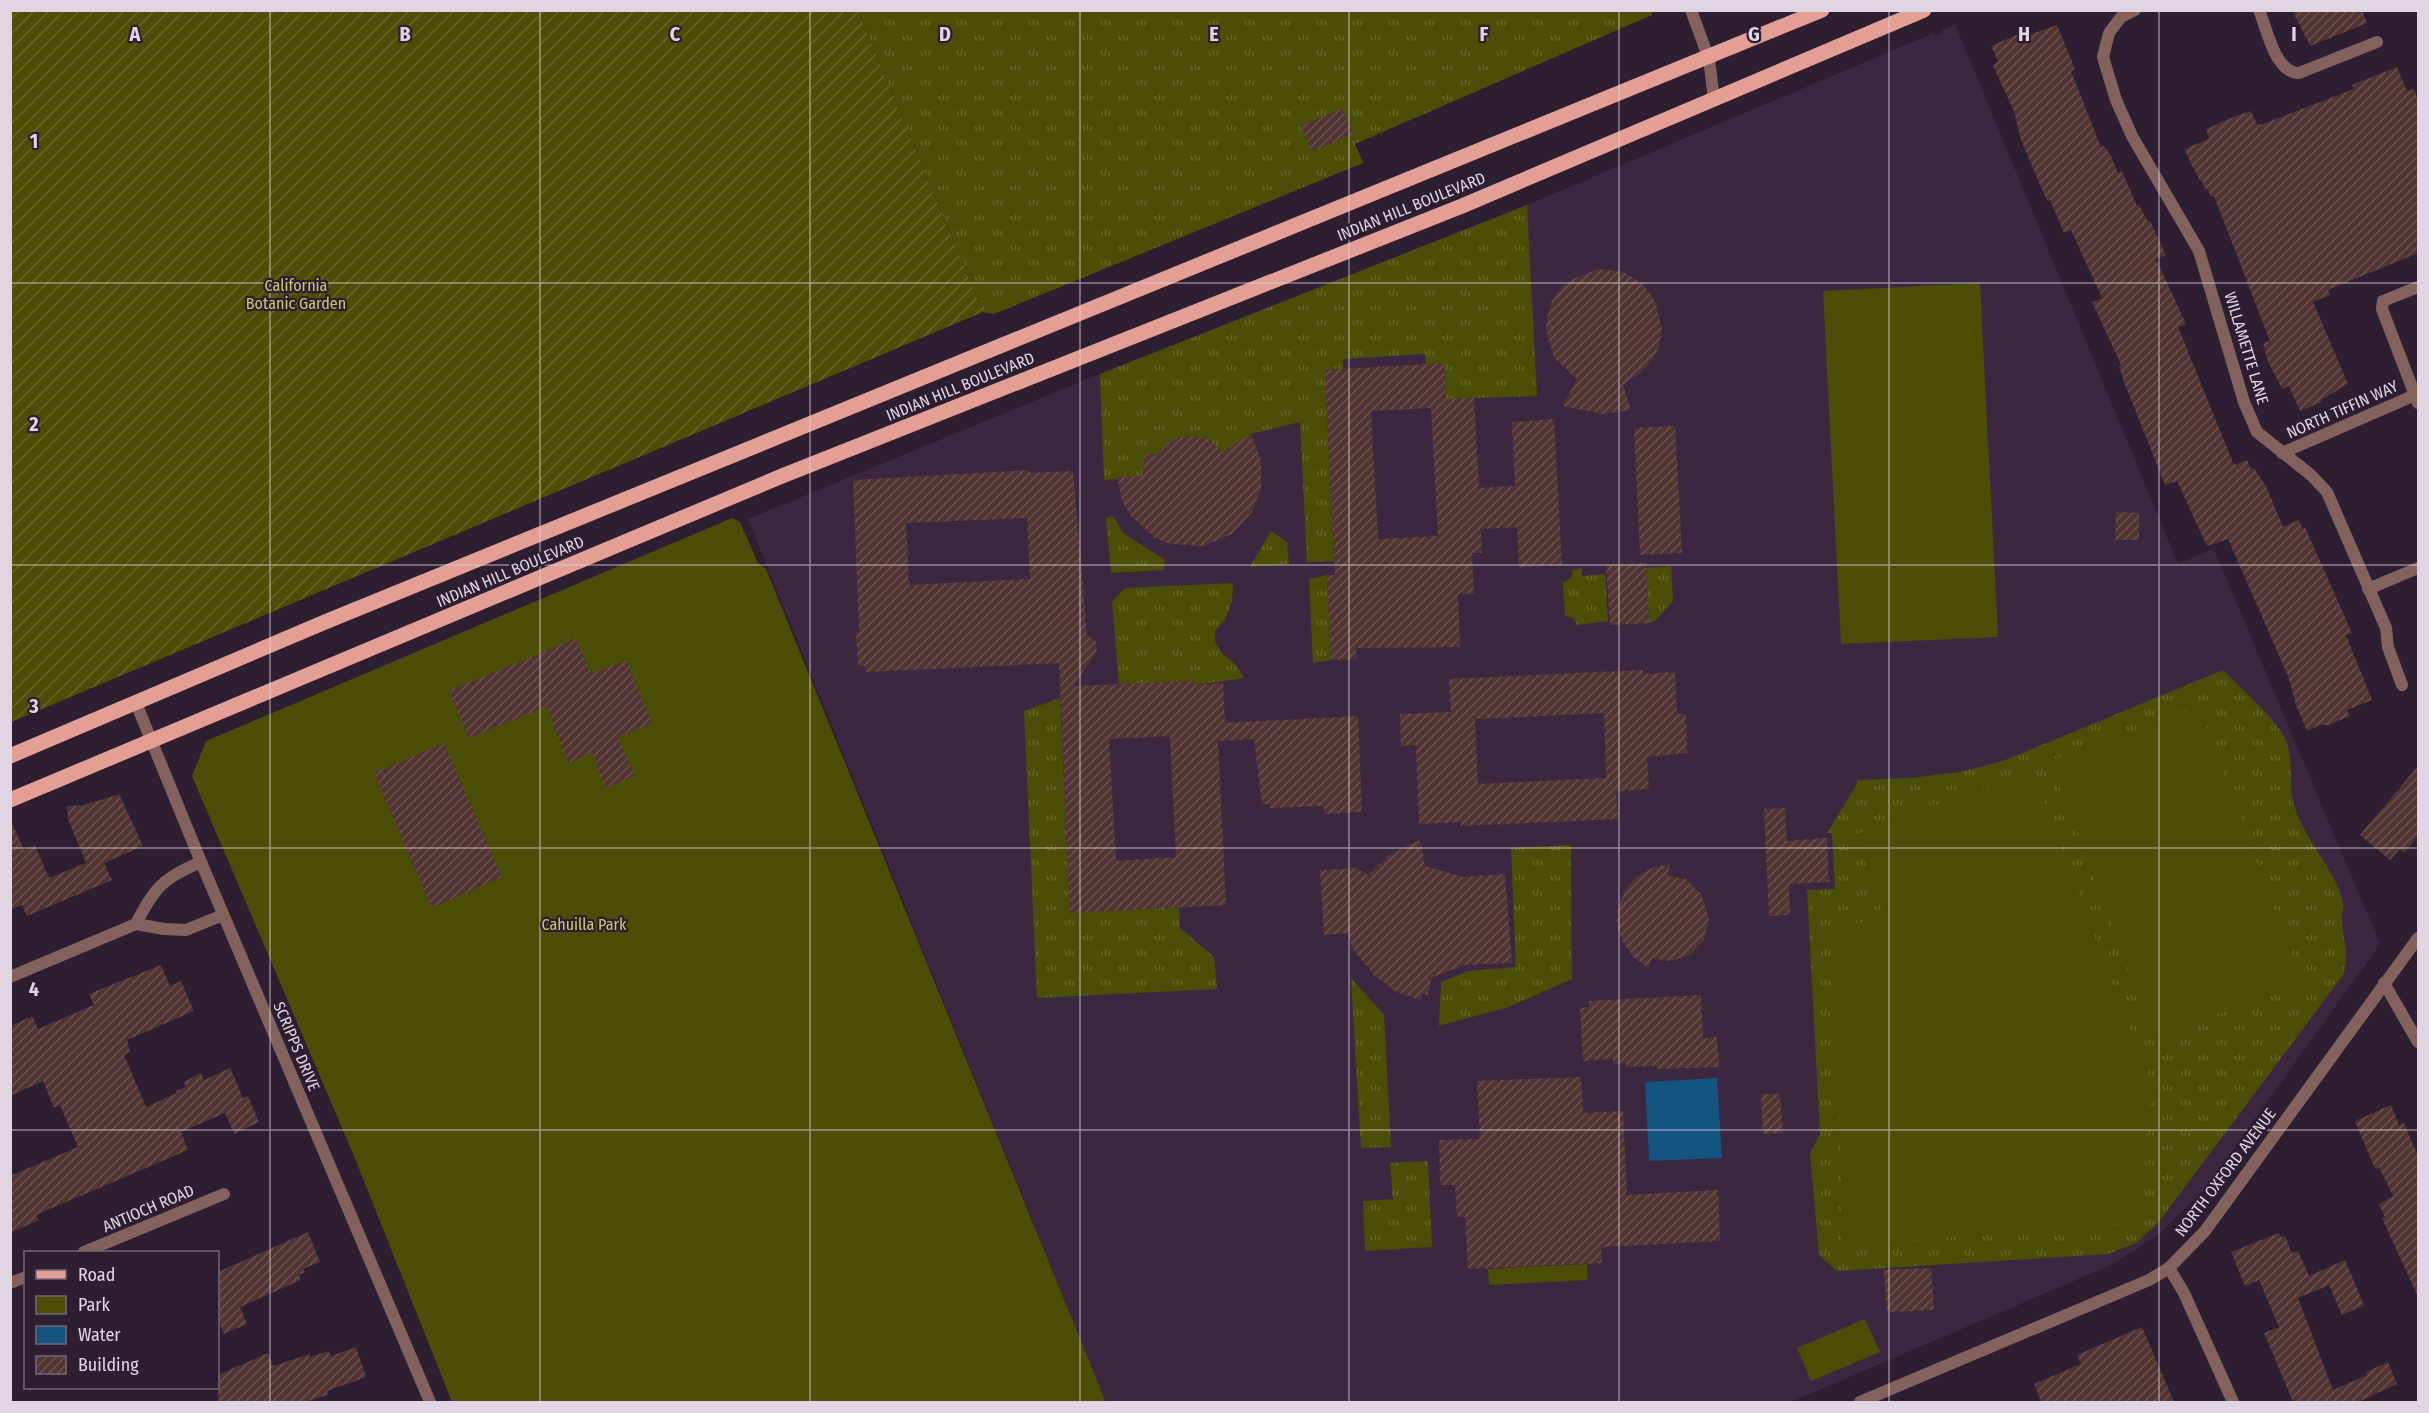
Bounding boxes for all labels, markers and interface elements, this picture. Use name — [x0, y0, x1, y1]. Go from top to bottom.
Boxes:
text: A — [129, 22, 142, 46]
text: B — [399, 22, 411, 46]
text: C — [670, 22, 681, 46]
text: D — [939, 22, 951, 46]
text: E — [1209, 22, 1219, 46]
text: F — [1480, 22, 1489, 46]
text: G — [1748, 22, 1760, 46]
text: H — [2018, 22, 2030, 46]
text: I — [2291, 22, 2297, 46]
text: 1 — [30, 129, 38, 153]
street label: INDIAN HILL BOULEVARD — [1334, 168, 1488, 245]
park label: California Botanic Garden — [246, 276, 346, 313]
street label: WILLAMETTE LANE — [2220, 290, 2273, 407]
street label: INDIAN HILL BOULEVARD — [883, 348, 1037, 425]
street label: NORTH TIFFIN WAY — [2284, 376, 2401, 443]
text: 2 — [28, 412, 39, 436]
street label: INDIAN HILL BOULEVARD — [434, 532, 587, 611]
text: 3 — [28, 694, 39, 718]
park label: Cahuilla Park — [541, 915, 627, 934]
text: 4 — [29, 977, 39, 1001]
street label: SCRIPPS DRIVE — [269, 999, 324, 1094]
street label: NORTH OXFORD AVENUE — [2171, 1104, 2280, 1240]
street label: ANTIOCH ROAD — [100, 1181, 197, 1236]
legend — [24, 1251, 219, 1389]
text: Road — [78, 1264, 115, 1286]
text: Park — [78, 1294, 111, 1316]
text: Water — [78, 1324, 121, 1346]
text: Building — [78, 1354, 139, 1376]

